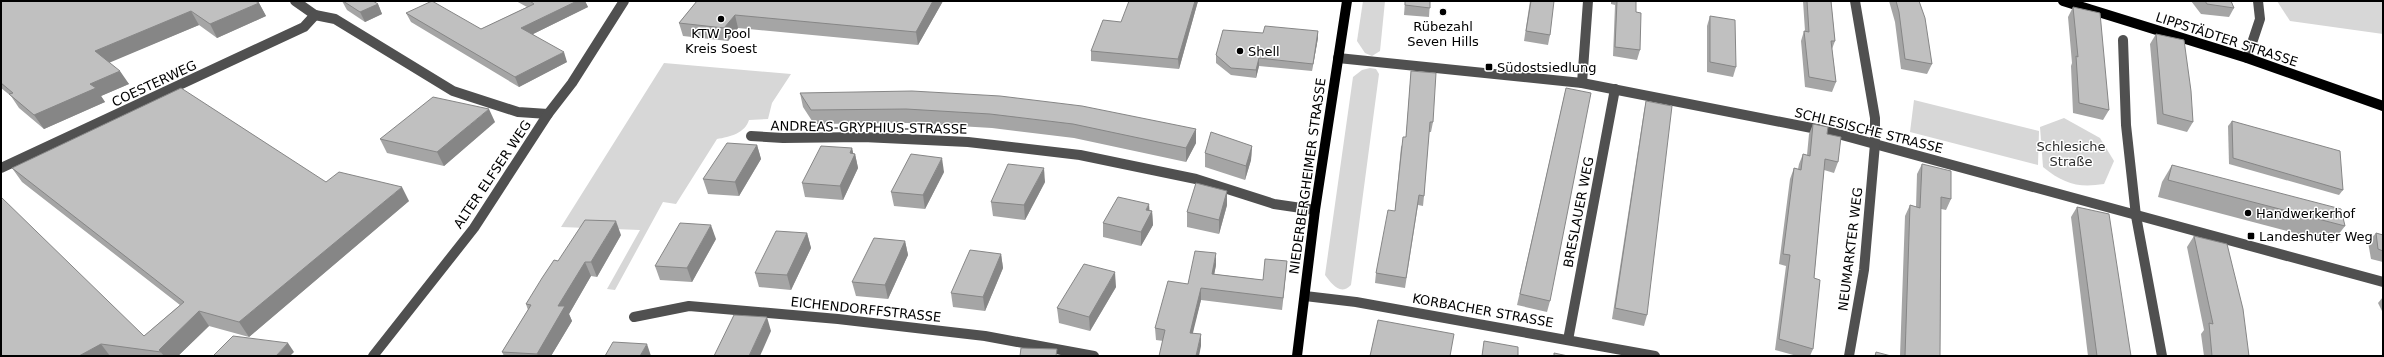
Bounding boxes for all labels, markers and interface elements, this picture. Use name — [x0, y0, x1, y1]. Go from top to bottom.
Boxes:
marker: Rübezahl Seven Hills — [1438, 7, 1448, 17]
street label: LIPPSTÄDTER STRASSE — [2154, 9, 2300, 70]
marker: KTW Pool Kreis Soest — [716, 14, 726, 24]
place label: Rübezahl Seven Hills — [1407, 19, 1479, 49]
place label: KTW Pool Kreis Soest — [685, 26, 757, 56]
place label: Shell — [1248, 44, 1280, 59]
marker: Shell — [1235, 46, 1245, 56]
street label: COESTERWEG — [110, 57, 199, 110]
place label: Südostsiedlung — [1497, 60, 1597, 75]
marker: Südostsiedlung — [1484, 62, 1494, 72]
street label: NIEDERBERGHEIMER STRASSE — [1286, 77, 1329, 275]
street label: SCHLESISCHE STRASSE — [1793, 105, 1945, 156]
street label: ALTER ELFSER WEG — [451, 117, 534, 231]
street label: ANDREAS-GRYPHIUS-STRASSE — [771, 118, 967, 137]
park label: Schlesiche Straße — [2036, 139, 2106, 169]
street label: BRESLAUER WEG — [1560, 155, 1597, 269]
street label: NEUMARKTER WEG — [1835, 186, 1866, 312]
place label: Handwerkerhof — [2256, 206, 2356, 221]
marker: Handwerkerhof — [2243, 208, 2253, 218]
place label: Landeshuter Weg — [2259, 229, 2373, 244]
marker: Landeshuter Weg — [2246, 231, 2256, 241]
street label: KORBACHER STRASSE — [1411, 291, 1555, 330]
street label: EICHENDORFFSTRASSE — [790, 294, 942, 325]

